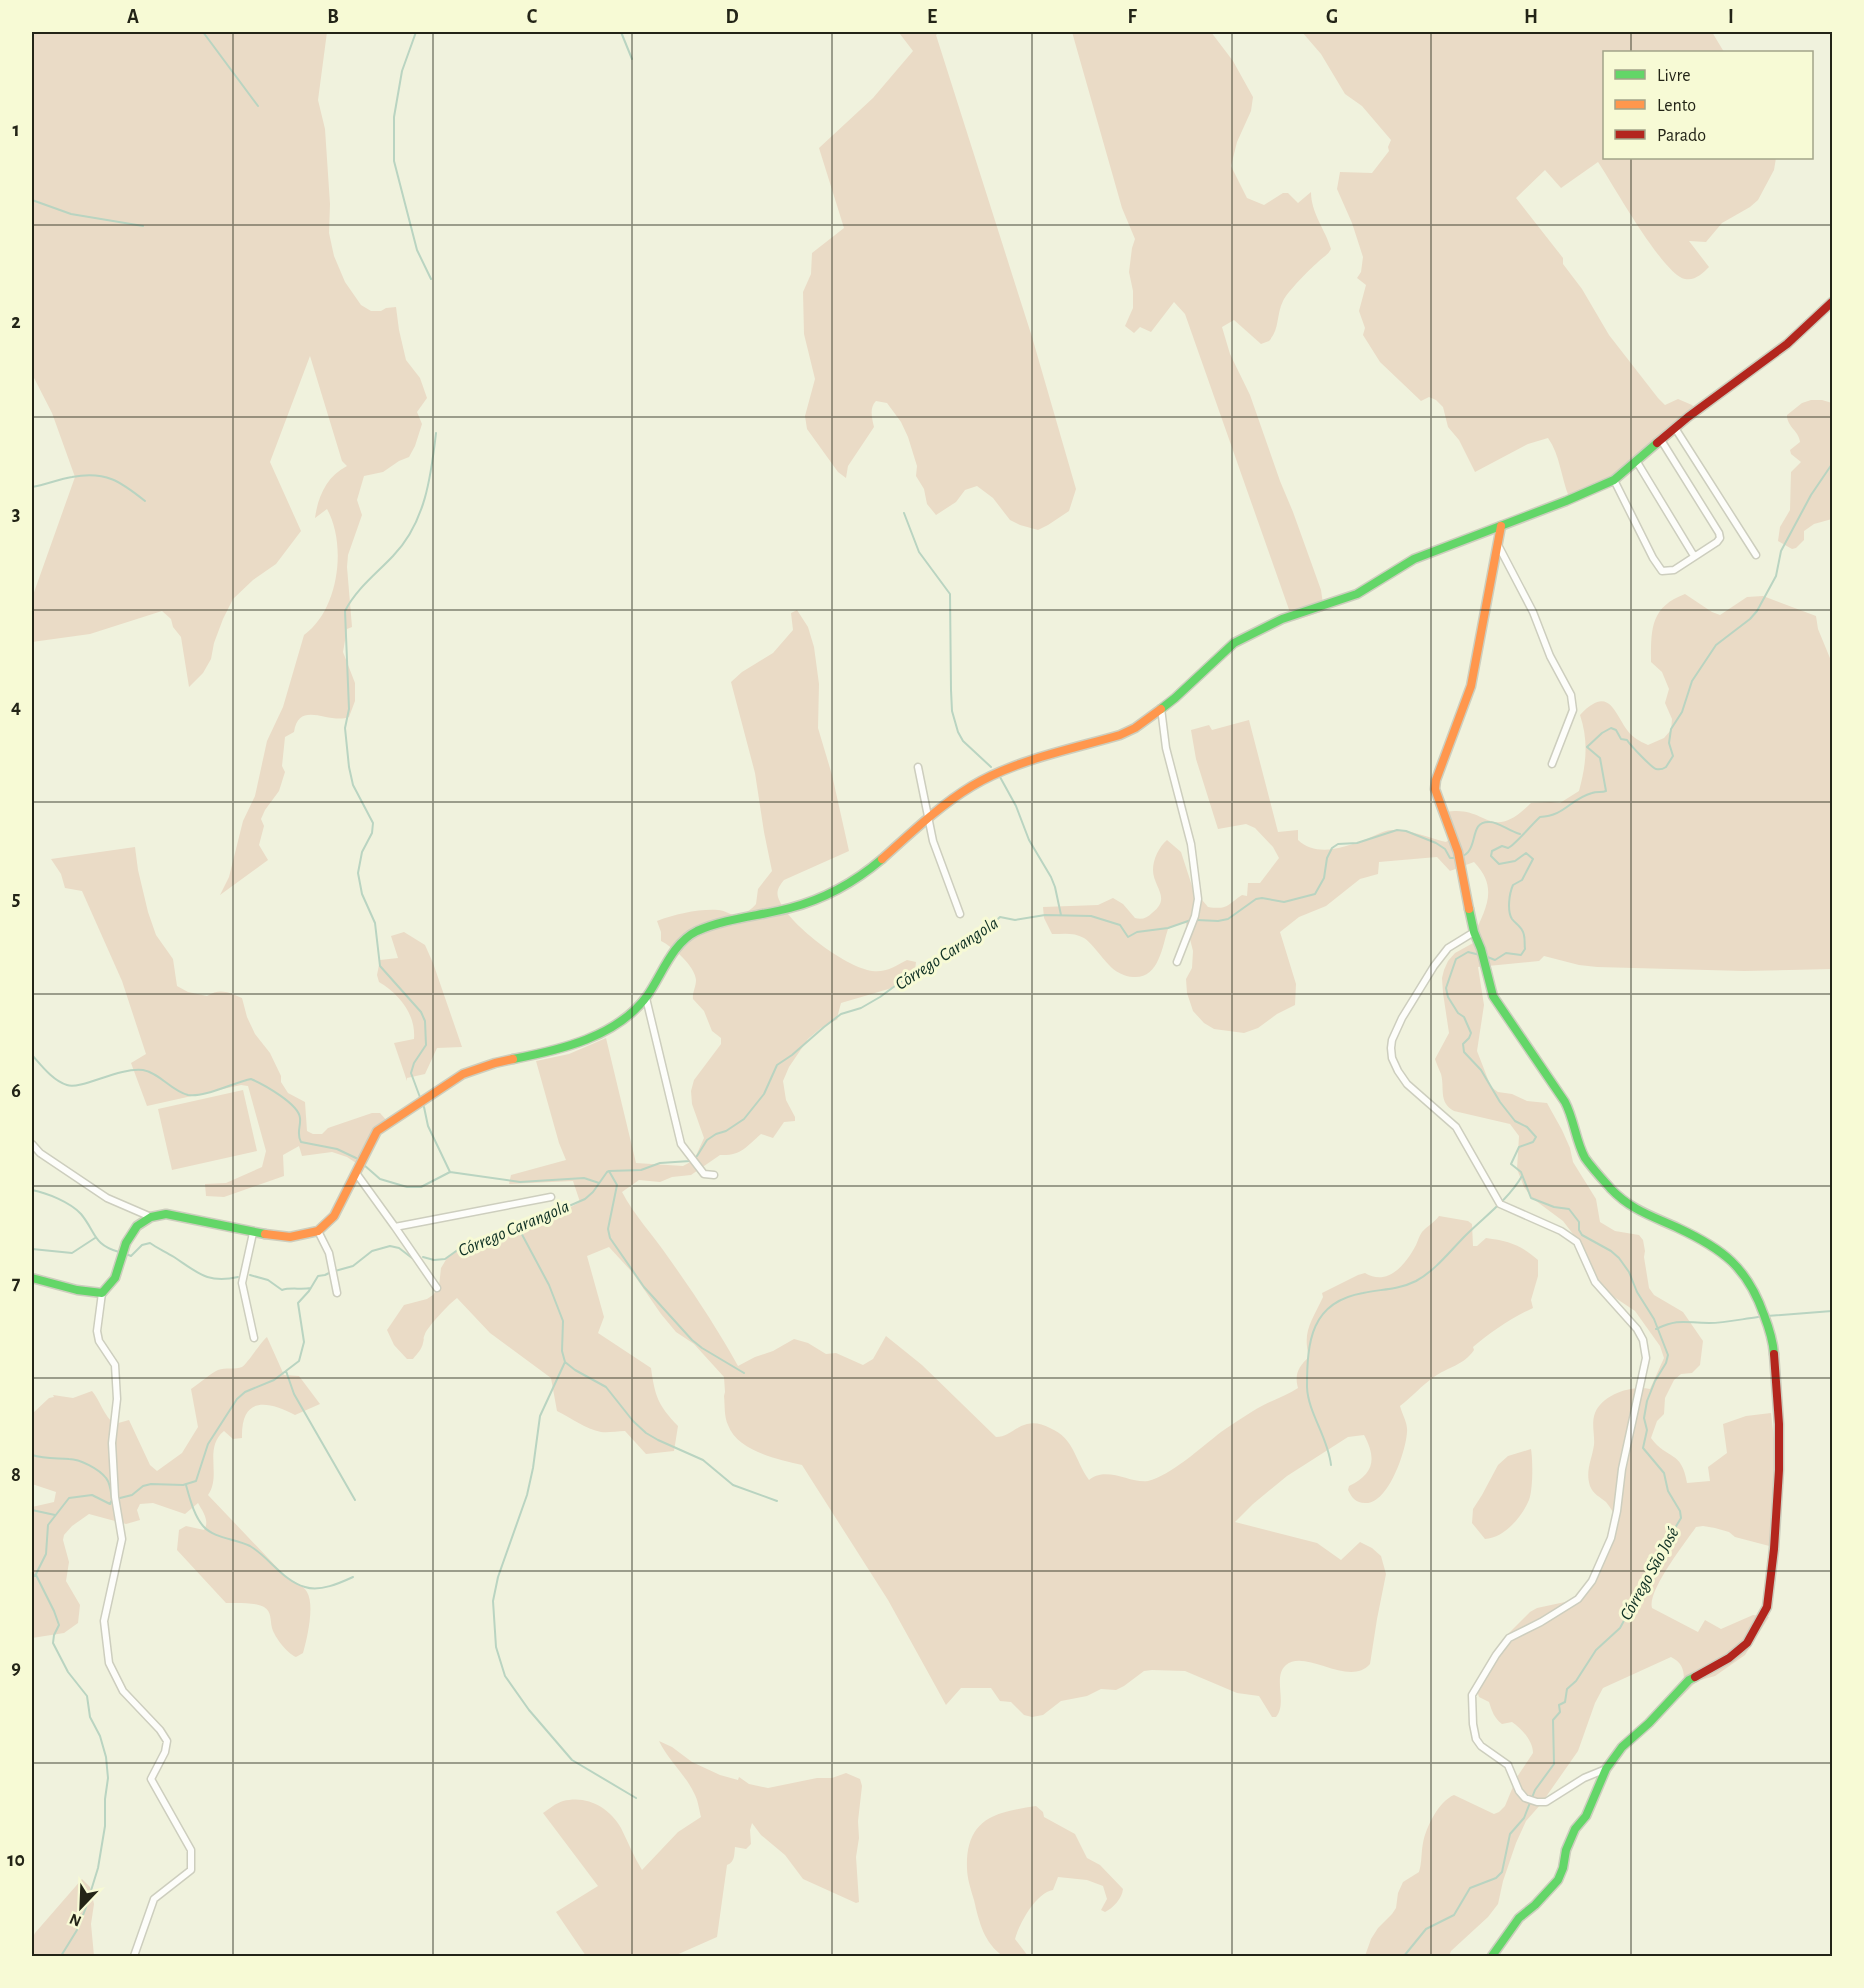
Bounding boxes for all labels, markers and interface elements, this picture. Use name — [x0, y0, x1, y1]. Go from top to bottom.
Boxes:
text: A — [127, 7, 139, 27]
text: B — [327, 7, 339, 27]
text: C — [527, 7, 538, 27]
text: D — [725, 7, 739, 27]
text: E — [927, 7, 937, 27]
text: F — [1127, 7, 1137, 27]
text: G — [1326, 7, 1338, 27]
text: H — [1524, 7, 1538, 27]
text: I — [1728, 7, 1734, 27]
legend — [1603, 51, 1813, 159]
text: Livre — [1657, 67, 1691, 85]
text: Lento — [1657, 97, 1696, 115]
text: 1 — [12, 120, 20, 140]
text: Parado — [1657, 127, 1706, 145]
text: 2 — [11, 312, 21, 332]
text: 3 — [12, 504, 20, 524]
text: 4 — [11, 697, 21, 717]
text: 5 — [12, 889, 20, 909]
water label: Córrego Carangola — [892, 914, 1002, 994]
text: 6 — [11, 1081, 21, 1101]
water label: Córrego Carangola — [456, 1197, 572, 1261]
text: 7 — [12, 1273, 21, 1293]
text: 8 — [11, 1465, 21, 1485]
water label: Córrego São José — [1617, 1524, 1683, 1623]
text: 9 — [11, 1658, 21, 1678]
text: 10 — [7, 1850, 25, 1870]
north arrow — [51, 1877, 111, 1937]
text: N — [67, 1910, 84, 1929]

